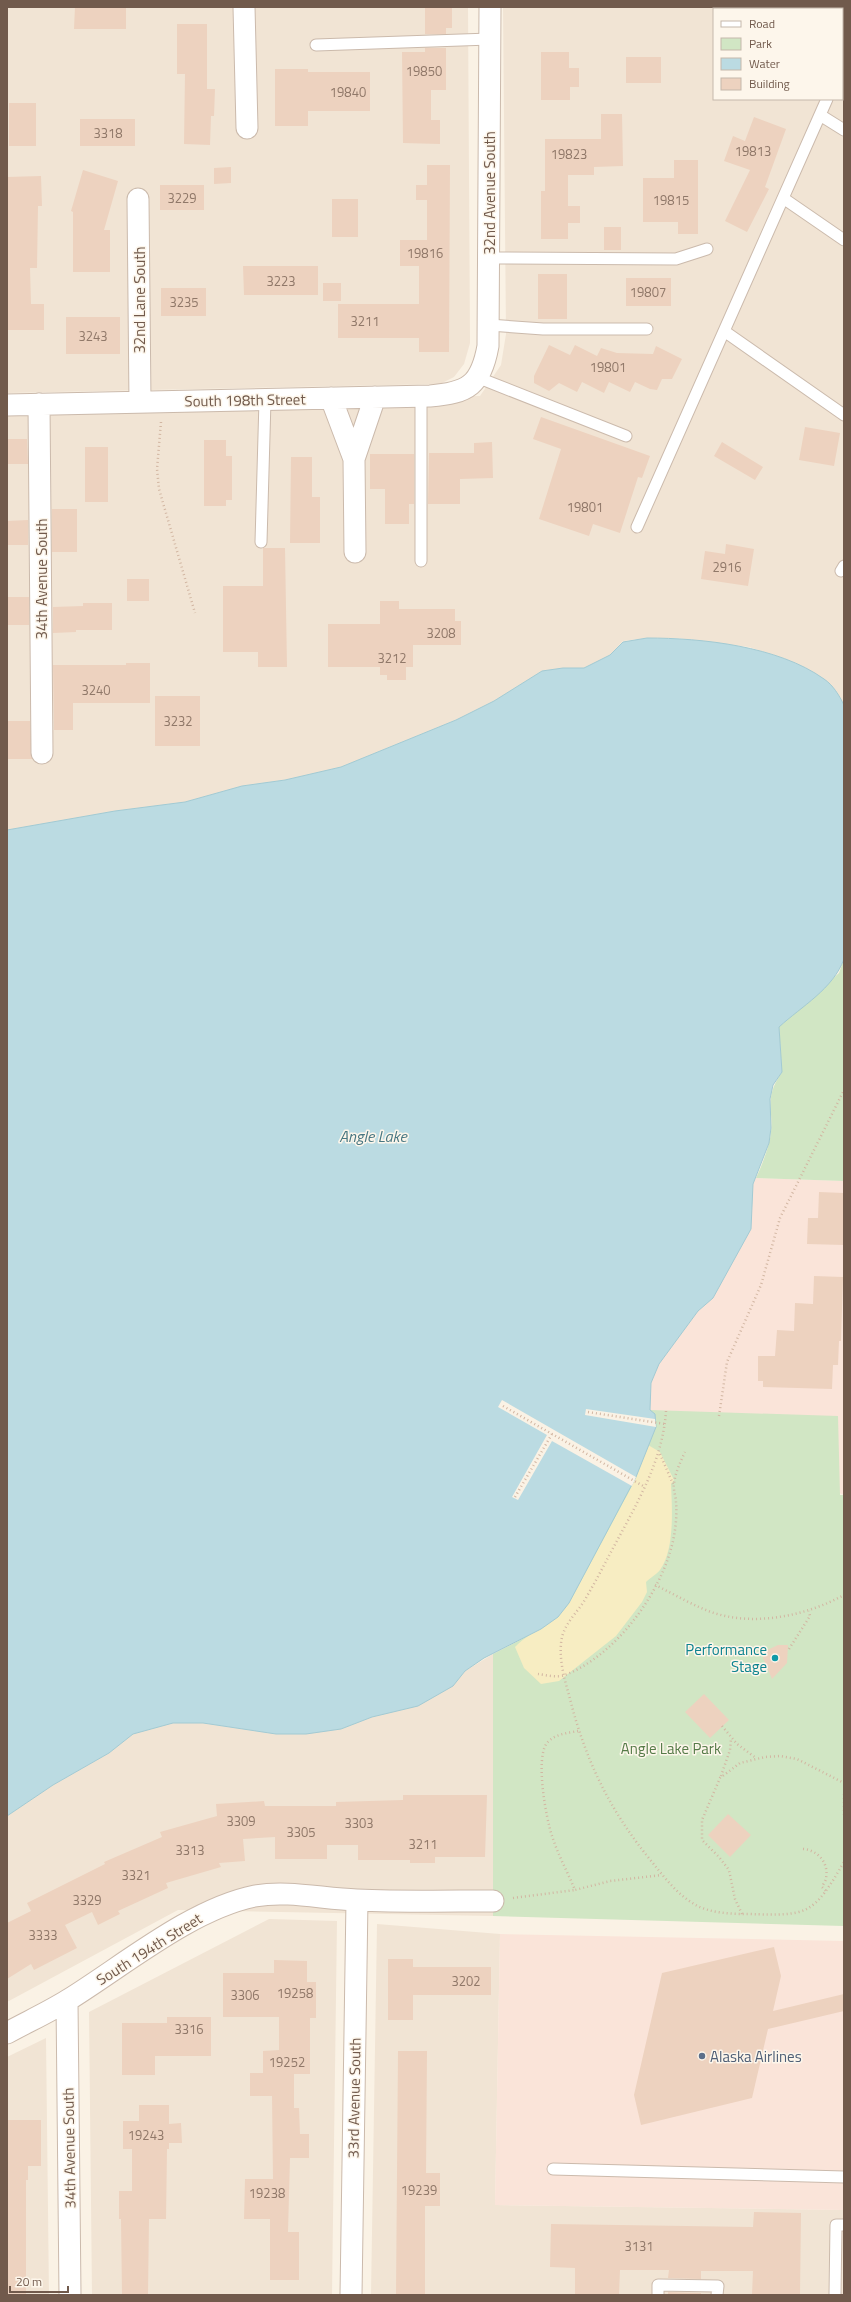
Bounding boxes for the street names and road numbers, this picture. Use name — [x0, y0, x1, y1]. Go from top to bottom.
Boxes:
street label: 32nd Avenue South — [478, 131, 501, 255]
street label: 32nd Lane South — [128, 246, 151, 354]
street label: South 198th Street — [184, 387, 306, 413]
street label: 34th Avenue South — [30, 519, 53, 639]
street label: South 194th Street — [92, 1907, 207, 1991]
street label: 33rd Avenue South — [341, 2038, 367, 2158]
street label: 34th Avenue South — [56, 2087, 82, 2209]

